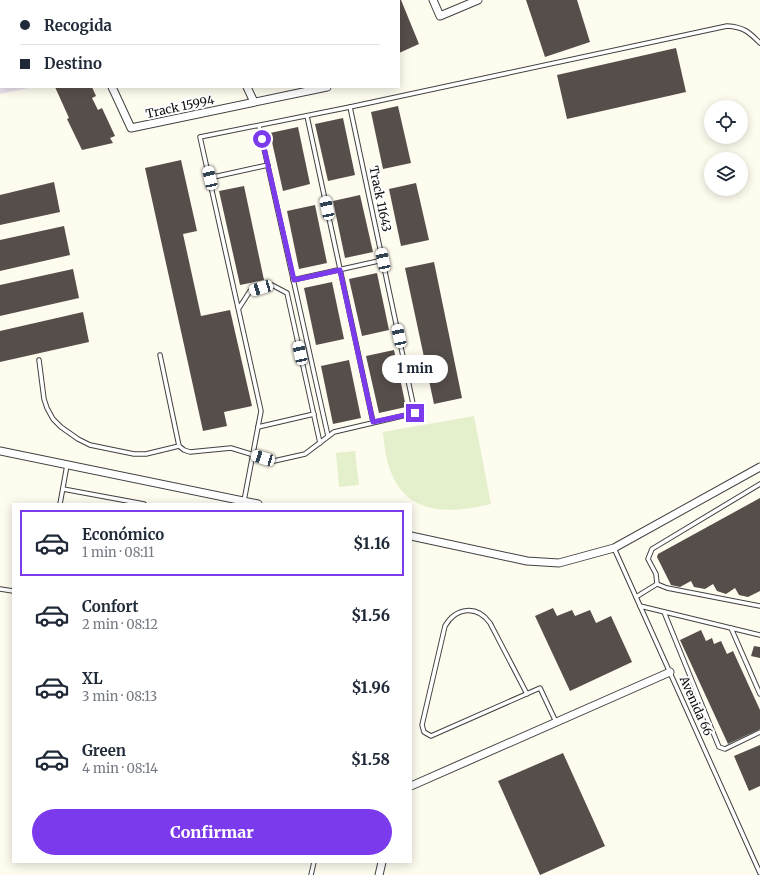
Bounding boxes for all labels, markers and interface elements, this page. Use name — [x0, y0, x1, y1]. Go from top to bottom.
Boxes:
text: Recogida — [44, 16, 112, 35]
text: Destino — [44, 54, 102, 73]
street label: Track 15994 — [144, 92, 216, 121]
map controls — [704, 100, 748, 196]
button: locate — [704, 100, 748, 144]
route start — [253, 130, 271, 148]
button: layers — [704, 152, 748, 196]
car — [201, 165, 219, 191]
street label: Track 11643 — [366, 165, 395, 233]
car — [319, 195, 335, 221]
car — [375, 247, 391, 273]
car — [248, 279, 274, 297]
car — [391, 323, 407, 349]
car — [292, 340, 308, 366]
callout: 1 min — [382, 355, 448, 383]
text: 1 min — [397, 360, 433, 377]
route end — [406, 404, 424, 422]
car — [250, 449, 276, 467]
icon: car — [34, 525, 70, 561]
text: Económico — [82, 525, 164, 544]
text: $1.16 — [353, 534, 390, 553]
text: 1 min · 08:11 — [82, 544, 154, 561]
icon: car — [34, 597, 70, 633]
text: Confort — [82, 597, 139, 616]
text: $1.56 — [351, 606, 390, 625]
text: 2 min · 08:12 — [82, 616, 158, 633]
icon: car — [34, 669, 70, 705]
text: XL — [82, 669, 103, 688]
street label: Avenida 66 — [676, 673, 716, 738]
text: $1.96 — [351, 678, 390, 697]
text: 3 min · 08:13 — [82, 688, 157, 705]
icon: car — [34, 741, 70, 777]
text: Green — [82, 741, 126, 760]
text: $1.58 — [351, 750, 390, 769]
text: 4 min · 08:14 — [82, 760, 158, 777]
button: Confirmar — [32, 809, 392, 855]

